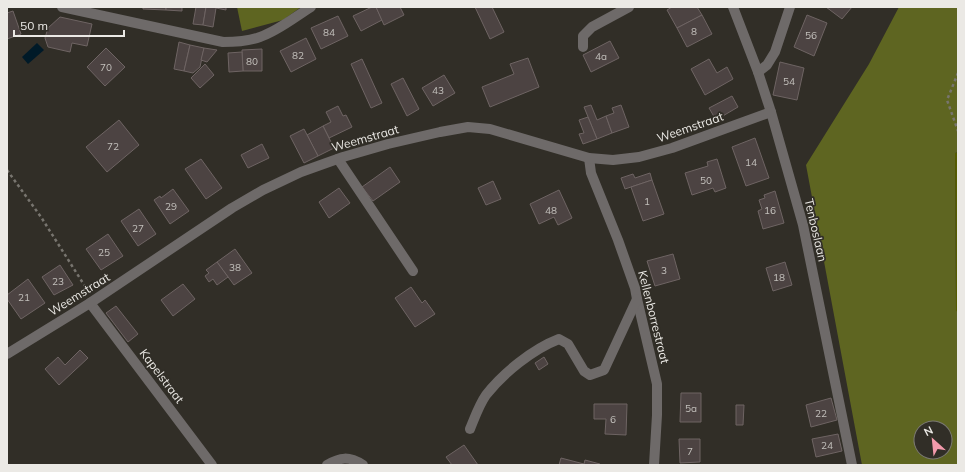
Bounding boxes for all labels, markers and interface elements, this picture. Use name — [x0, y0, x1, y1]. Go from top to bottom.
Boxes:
scale bar — [14, 12, 124, 38]
text: 50 m — [20, 18, 48, 33]
house number: 8 — [691, 25, 697, 38]
house number: 84 — [323, 26, 335, 39]
house number: 56 — [805, 29, 817, 42]
house number: 82 — [292, 49, 304, 62]
house number: 4a — [595, 50, 607, 63]
house number: 80 — [246, 55, 258, 68]
house number: 70 — [100, 61, 112, 74]
house number: 54 — [783, 75, 795, 88]
house number: 43 — [432, 84, 444, 97]
street label: Weemstraat — [655, 109, 725, 145]
street label: Weemstraat — [330, 121, 400, 155]
house number: 72 — [107, 140, 119, 153]
house number: 14 — [745, 156, 757, 169]
house number: 50 — [700, 174, 712, 187]
house number: 1 — [644, 195, 650, 208]
street label: Tenboslaan — [801, 197, 831, 263]
house number: 29 — [165, 200, 177, 213]
house number: 48 — [545, 204, 557, 217]
house number: 16 — [764, 204, 776, 217]
house number: 27 — [132, 222, 144, 235]
house number: 25 — [98, 246, 110, 259]
house number: 38 — [229, 261, 241, 274]
house number: 3 — [661, 264, 667, 277]
street label: Weemstraat — [46, 269, 112, 319]
street label: Kellenborrestraat — [635, 269, 673, 365]
house number: 18 — [773, 271, 785, 284]
house number: 23 — [52, 275, 64, 288]
house number: 21 — [18, 291, 30, 304]
street label: Kapelstraat — [137, 346, 187, 406]
house number: 5a — [685, 402, 697, 415]
house number: 22 — [815, 407, 827, 420]
house number: 6 — [610, 413, 616, 426]
north arrow — [913, 420, 953, 460]
text: N — [922, 423, 935, 439]
house number: 24 — [821, 439, 833, 452]
house number: 7 — [687, 445, 693, 458]

